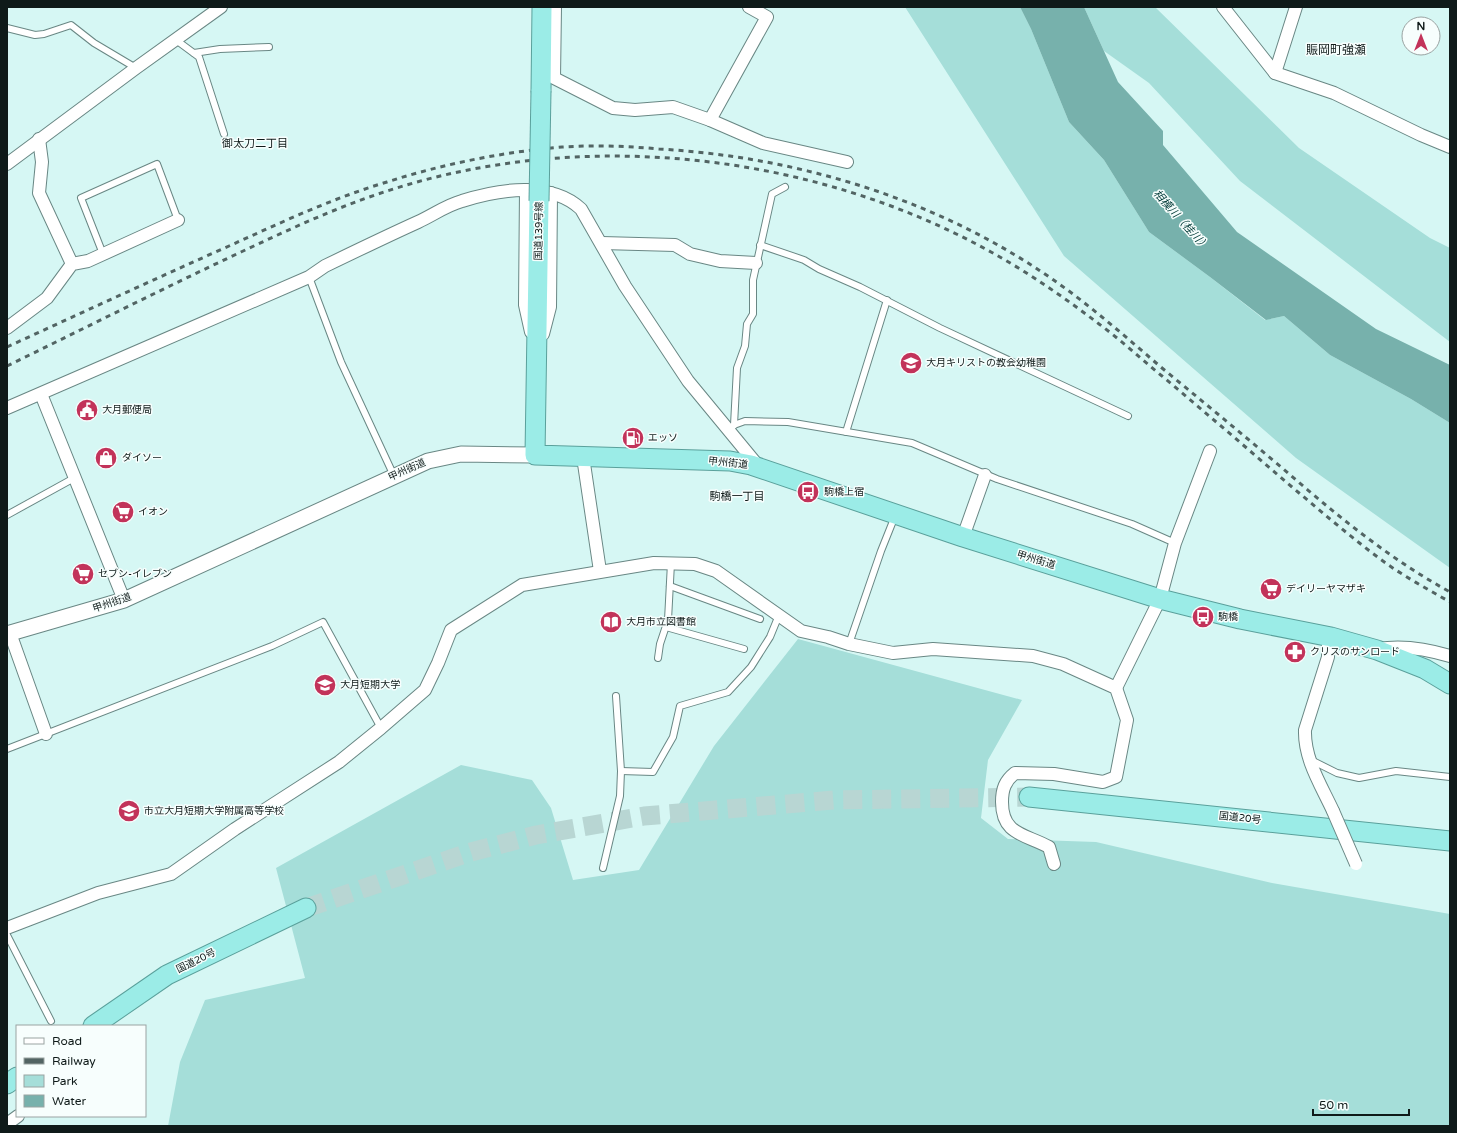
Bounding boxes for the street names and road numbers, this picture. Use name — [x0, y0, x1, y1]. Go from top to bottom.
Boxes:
street label: 国道139号線 — [532, 201, 546, 261]
street label: 甲州街道 — [707, 455, 749, 471]
street label: 甲州街道 — [386, 456, 428, 484]
street label: 甲州街道 — [1015, 548, 1057, 572]
street label: 甲州街道 — [91, 591, 133, 615]
street label: 国道20号 — [1218, 810, 1262, 826]
street label: 国道20号 — [174, 946, 218, 976]

